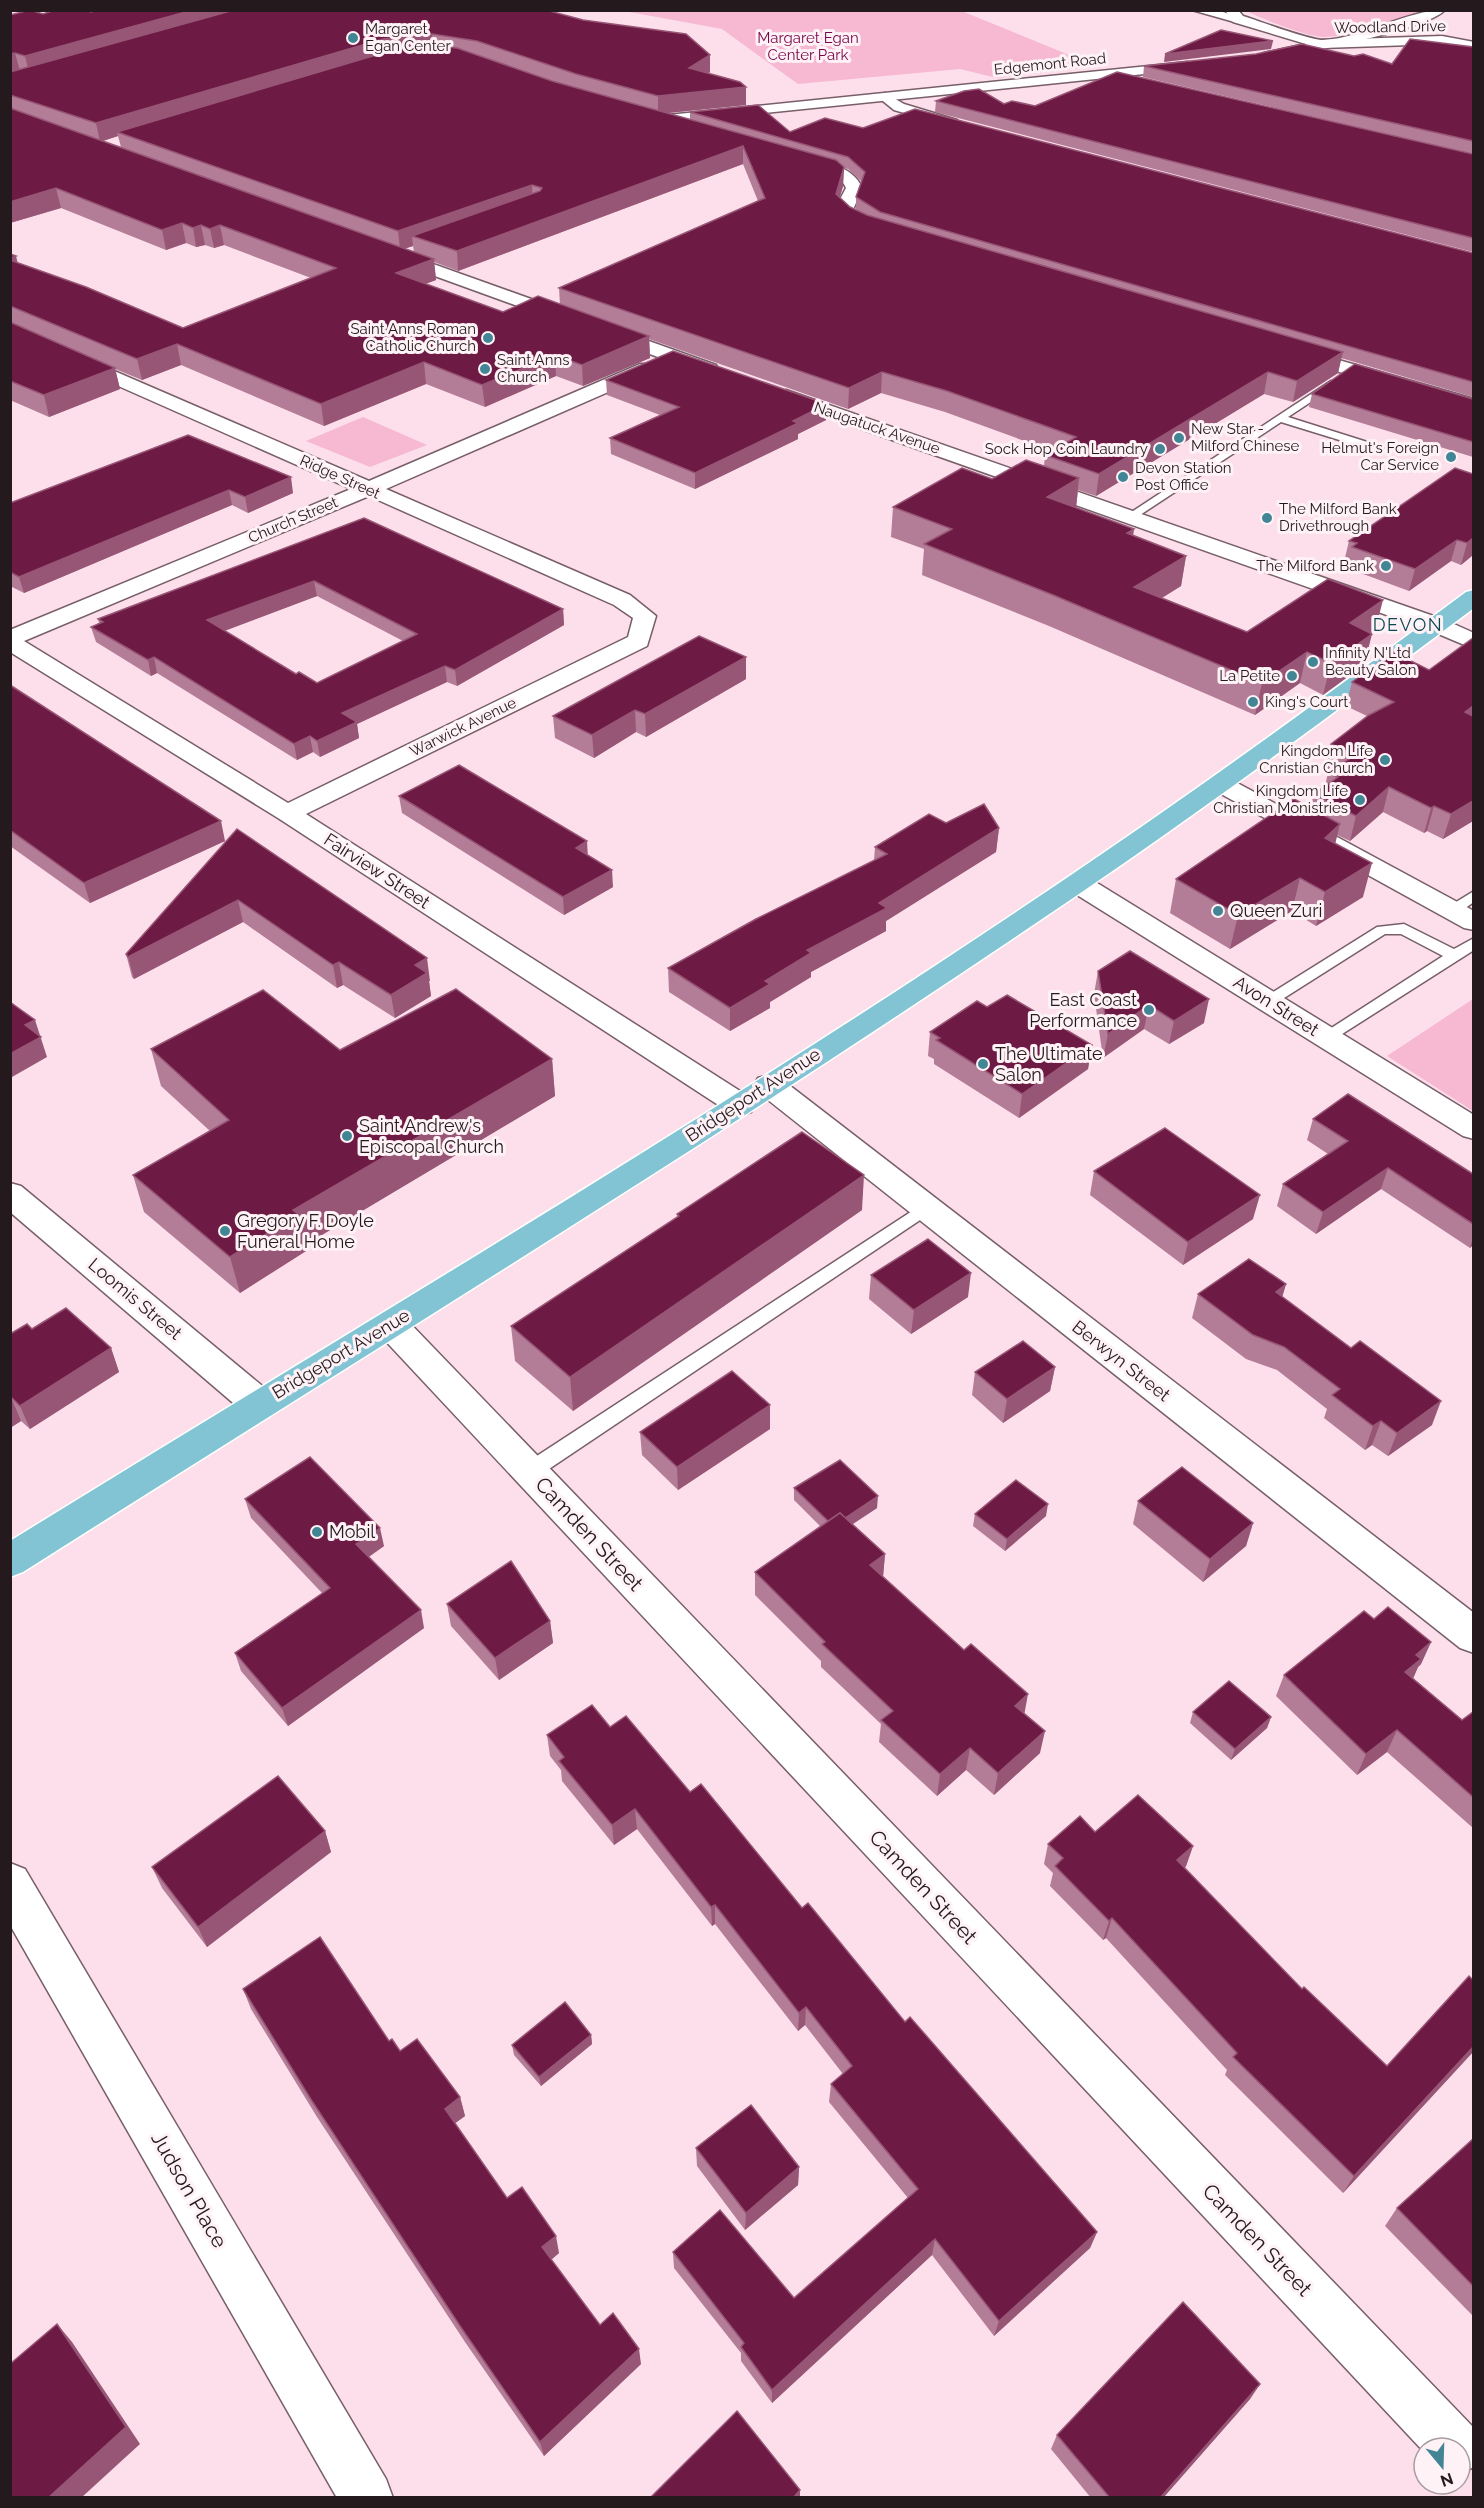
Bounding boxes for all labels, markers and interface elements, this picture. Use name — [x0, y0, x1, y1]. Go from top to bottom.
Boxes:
street label: Woodland Drive — [1334, 17, 1446, 37]
place label: Margaret Egan Center — [365, 20, 451, 55]
park label: Margaret Egan Center Park — [757, 29, 859, 64]
marker: Margaret Egan Center — [346, 31, 360, 45]
street label: Edgemont Road — [993, 49, 1107, 79]
place label: Saint Anns Roman Catholic Church — [351, 320, 476, 355]
marker: Saint Anns Roman Catholic Church — [481, 331, 495, 345]
place label: Saint Anns Church — [497, 351, 569, 386]
marker: Saint Anns Church — [478, 362, 492, 376]
street label: Naugatuck Avenue — [812, 398, 943, 458]
place label: New Star - Milford Chinese — [1191, 420, 1299, 455]
marker: New Star - Milford Chinese — [1172, 431, 1186, 445]
place label: Helmut's Foreign Car Service — [1321, 439, 1439, 474]
place label: Sock Hop Coin Laundry — [985, 440, 1148, 458]
marker: Sock Hop Coin Laundry — [1153, 442, 1167, 456]
marker: Helmut's Foreign Car Service — [1444, 450, 1458, 464]
street label: Ridge Street — [297, 451, 383, 503]
place label: Devon Station Post Office — [1135, 459, 1232, 494]
marker: Devon Station Post Office — [1116, 470, 1130, 484]
street label: Church Street — [246, 493, 340, 547]
place label: The Milford Bank Drivethrough — [1279, 500, 1397, 535]
marker: The Milford Bank Drivethrough — [1260, 511, 1274, 525]
place label: The Milford Bank — [1256, 557, 1374, 575]
marker: The Milford Bank — [1379, 559, 1393, 573]
district label: DEVON — [1373, 614, 1443, 635]
place label: Infinity N'Ltd Beauty Salon — [1325, 644, 1417, 679]
marker: Infinity N'Ltd Beauty Salon — [1306, 655, 1320, 669]
place label: La Petite — [1219, 667, 1280, 685]
marker: La Petite — [1285, 669, 1299, 683]
street label: Warwick Avenue — [407, 693, 519, 761]
place label: King's Court — [1265, 693, 1348, 711]
marker: King's Court — [1246, 695, 1260, 709]
place label: Kingdom Life Cnristian Church — [1259, 742, 1373, 777]
marker: Kingdom Life Cnristian Church — [1378, 753, 1392, 767]
place label: Kingdom Life Christian Monistries — [1213, 782, 1348, 817]
marker: Kingdom Life Christian Monistries — [1353, 793, 1367, 807]
street label: Fairview Street — [320, 829, 434, 913]
place label: Queen Zuri — [1230, 900, 1322, 921]
marker: Queen Zuri — [1211, 904, 1225, 918]
street label: Avon Street — [1230, 971, 1323, 1040]
place label: East Coast Performance — [1029, 989, 1137, 1031]
marker: East Coast Performance — [1142, 1003, 1156, 1017]
street label: Bridgeport Avenue — [681, 1043, 824, 1146]
place label: The Ultimate Salon — [995, 1043, 1103, 1085]
marker: The Ultimate Salon — [976, 1057, 990, 1071]
place label: Saint Andrew's Episcopal Church — [359, 1115, 504, 1157]
marker: Saint Andrew's Episcopal Church — [340, 1129, 354, 1143]
place label: Gregory F. Doyle Funeral Home — [237, 1210, 374, 1252]
marker: Gregory F. Doyle Funeral Home — [218, 1224, 232, 1238]
street label: Loomis Street — [84, 1253, 186, 1344]
street label: Bridgeport Avenue — [268, 1304, 414, 1403]
street label: Berwyn Street — [1068, 1316, 1174, 1405]
street label: Camden Street — [530, 1472, 648, 1596]
place label: Mobil — [329, 1521, 375, 1542]
marker: Mobil — [310, 1525, 324, 1539]
street label: Camden Street — [864, 1825, 982, 1949]
street label: Judson Place — [146, 2127, 233, 2252]
street label: Camden Street — [1198, 2178, 1317, 2301]
north arrow — [1412, 2436, 1472, 2496]
text: N — [1438, 2469, 1456, 2491]

